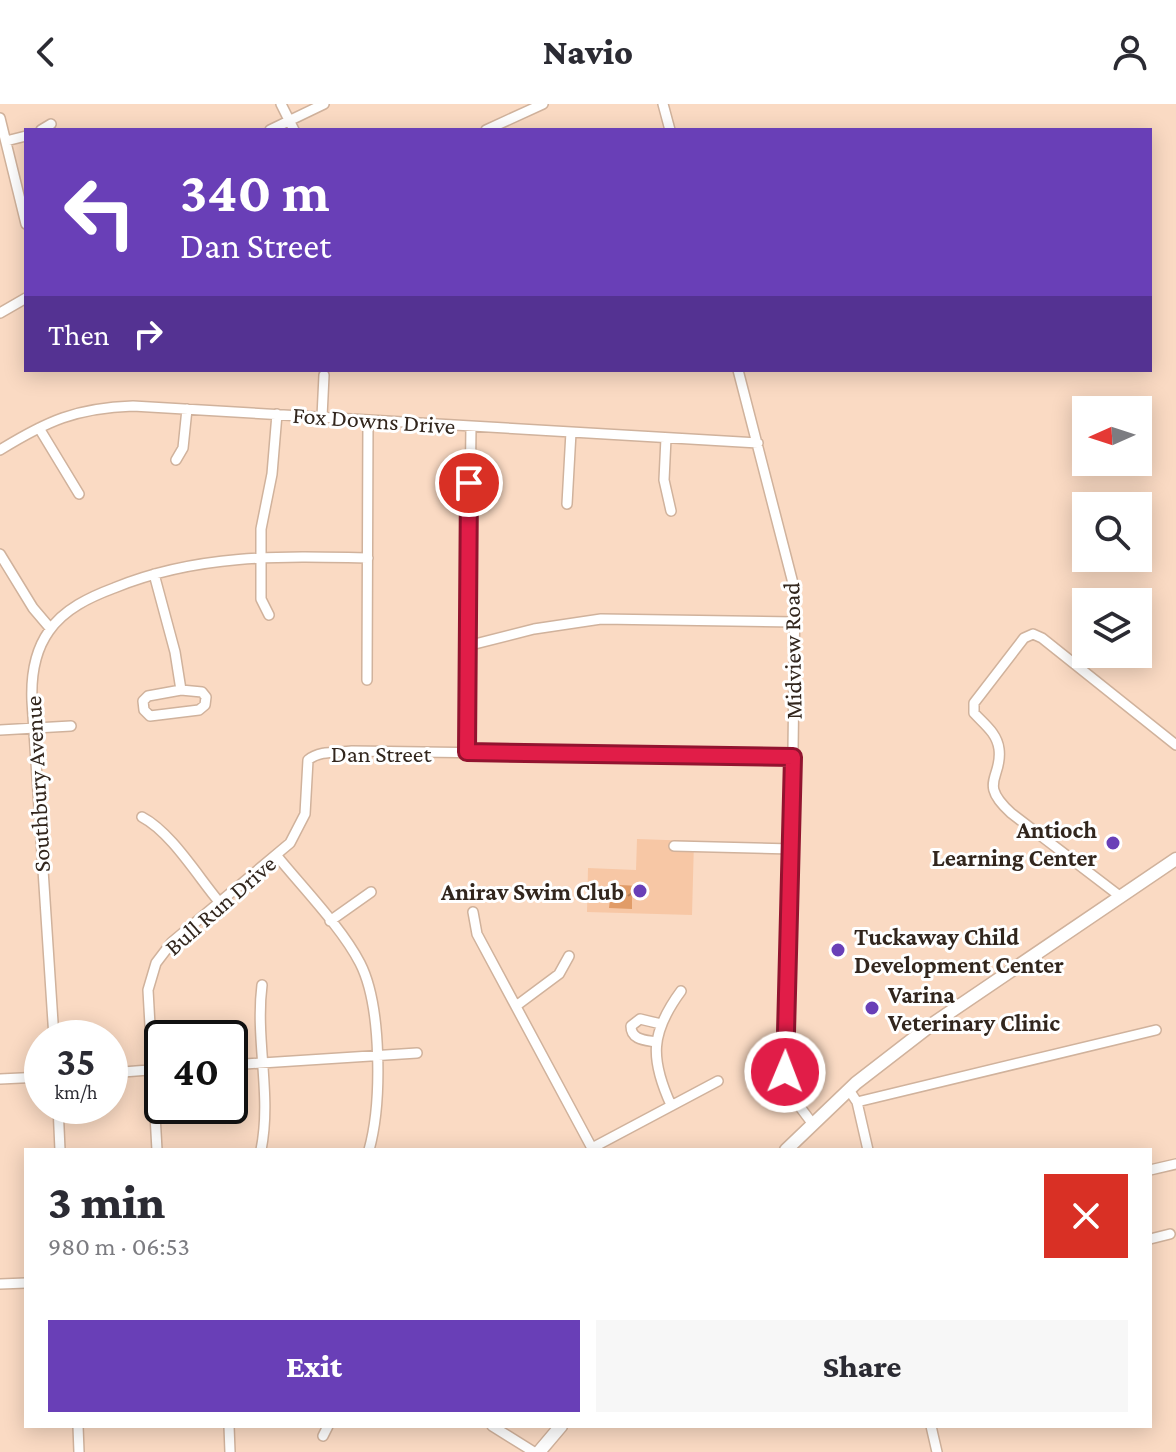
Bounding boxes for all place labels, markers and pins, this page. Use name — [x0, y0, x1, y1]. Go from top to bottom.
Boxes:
pin — [435, 449, 503, 517]
place label: Antioch Learning Center — [932, 816, 1097, 871]
marker: Antioch Learning Center — [1104, 834, 1122, 852]
place label: Anirav Swim Club — [440, 878, 624, 905]
marker: Anirav Swim Club — [631, 882, 649, 900]
place label: Tuckaway Child Development Center — [854, 923, 1064, 978]
marker: Tuckaway Child Development Center — [829, 941, 847, 959]
place label: Varina Veterinary Clinic — [887, 981, 1060, 1036]
marker: Varina Veterinary Clinic — [863, 999, 881, 1017]

